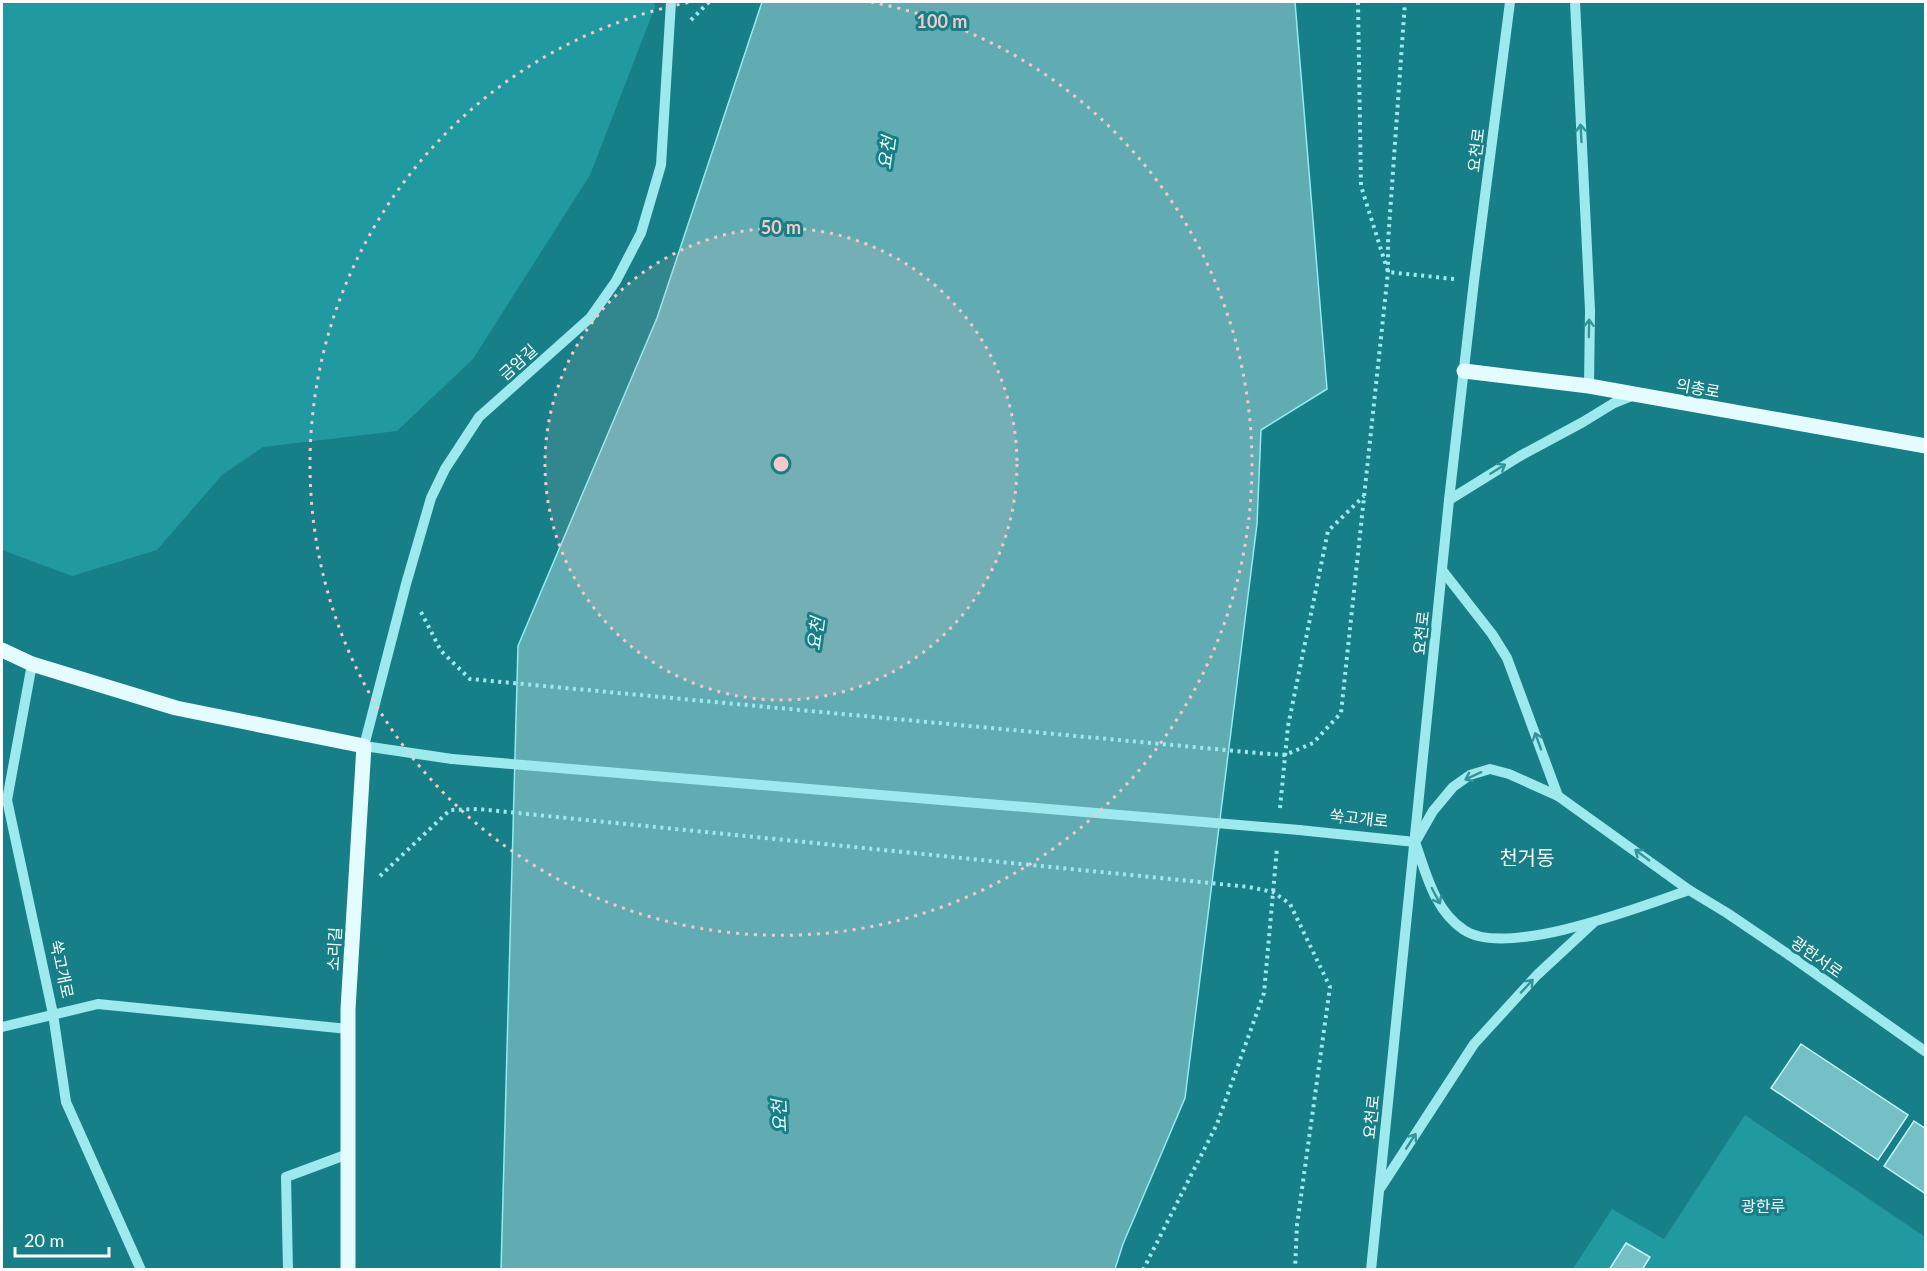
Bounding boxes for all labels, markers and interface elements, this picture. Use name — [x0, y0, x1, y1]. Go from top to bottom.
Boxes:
text: 100 m — [917, 10, 967, 32]
one-way arrow — [1576, 123, 1587, 143]
street label: 요천로 — [1463, 127, 1488, 173]
water label: 요천 — [873, 133, 900, 171]
text: 50 m — [761, 216, 801, 238]
one-way arrow — [1584, 318, 1595, 338]
street label: 금암길 — [495, 340, 540, 383]
street label: 의총로 — [1675, 374, 1722, 401]
centre of rings — [771, 454, 791, 474]
one-way arrow — [1489, 463, 1506, 475]
street label: 요천로 — [1409, 610, 1432, 656]
water label: 요천 — [802, 614, 829, 652]
one-way arrow — [1531, 732, 1542, 751]
one-way arrow — [1464, 770, 1482, 782]
street label: 쑥고개로 — [1329, 805, 1390, 830]
district label: 천거동 — [1499, 845, 1555, 869]
one-way arrow — [1634, 849, 1650, 862]
one-way arrow — [1430, 887, 1442, 904]
street label: 소리길 — [323, 926, 344, 972]
street label: 광한서로 — [1788, 932, 1847, 981]
street label: 쑥고개로 — [47, 938, 78, 1000]
one-way arrow — [1520, 978, 1535, 993]
street label: 요천로 — [1359, 1094, 1382, 1140]
water label: 요천 — [767, 1097, 791, 1133]
one-way arrow — [1405, 1133, 1417, 1150]
park label: 광한루 — [1741, 1196, 1785, 1215]
scale bar — [15, 1220, 110, 1258]
text: 20 m — [24, 1229, 64, 1251]

